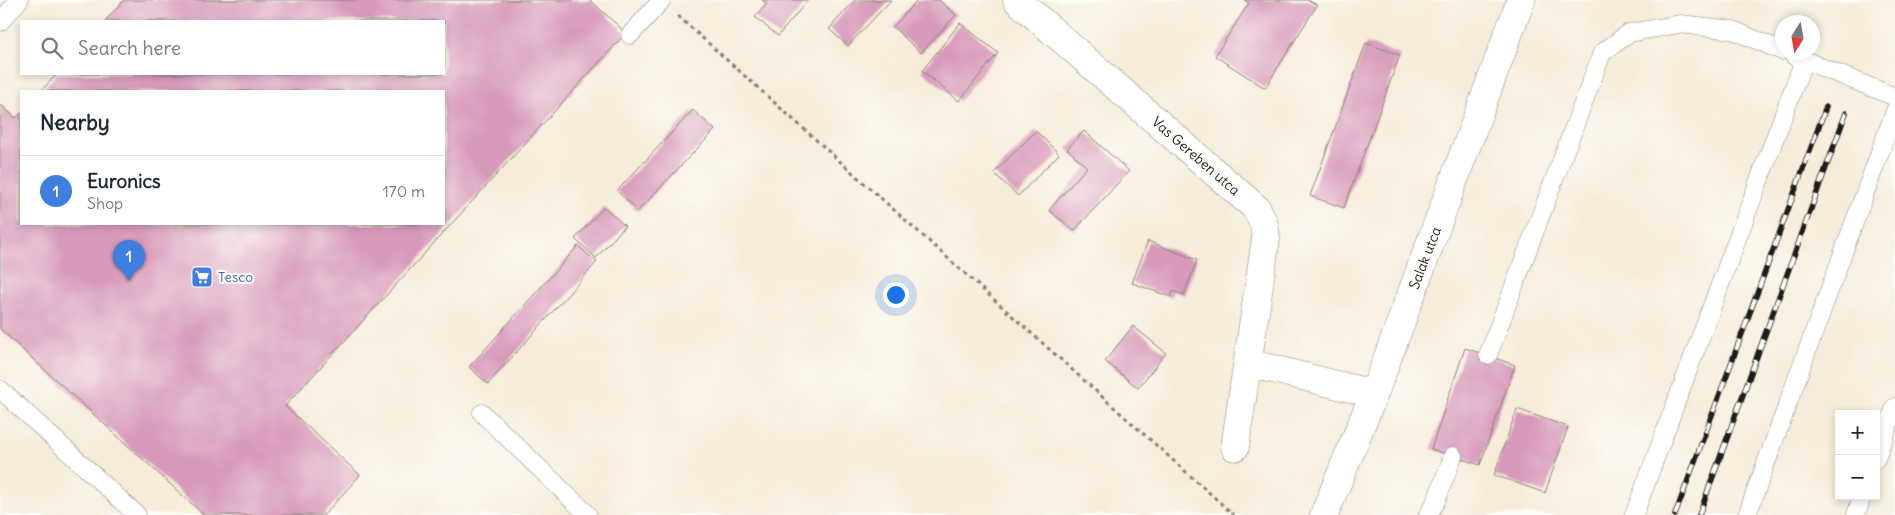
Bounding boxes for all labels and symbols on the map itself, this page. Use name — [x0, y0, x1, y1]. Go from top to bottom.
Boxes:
north arrow — [1775, 15, 1820, 60]
street label: Vas Gereben utca — [1148, 113, 1244, 199]
street label: Salak utca — [1405, 224, 1445, 292]
pin: 1 — [113, 240, 145, 281]
supermarket icon: Tesco — [190, 265, 214, 289]
place label: Tesco — [218, 268, 253, 286]
your location — [883, 282, 909, 308]

